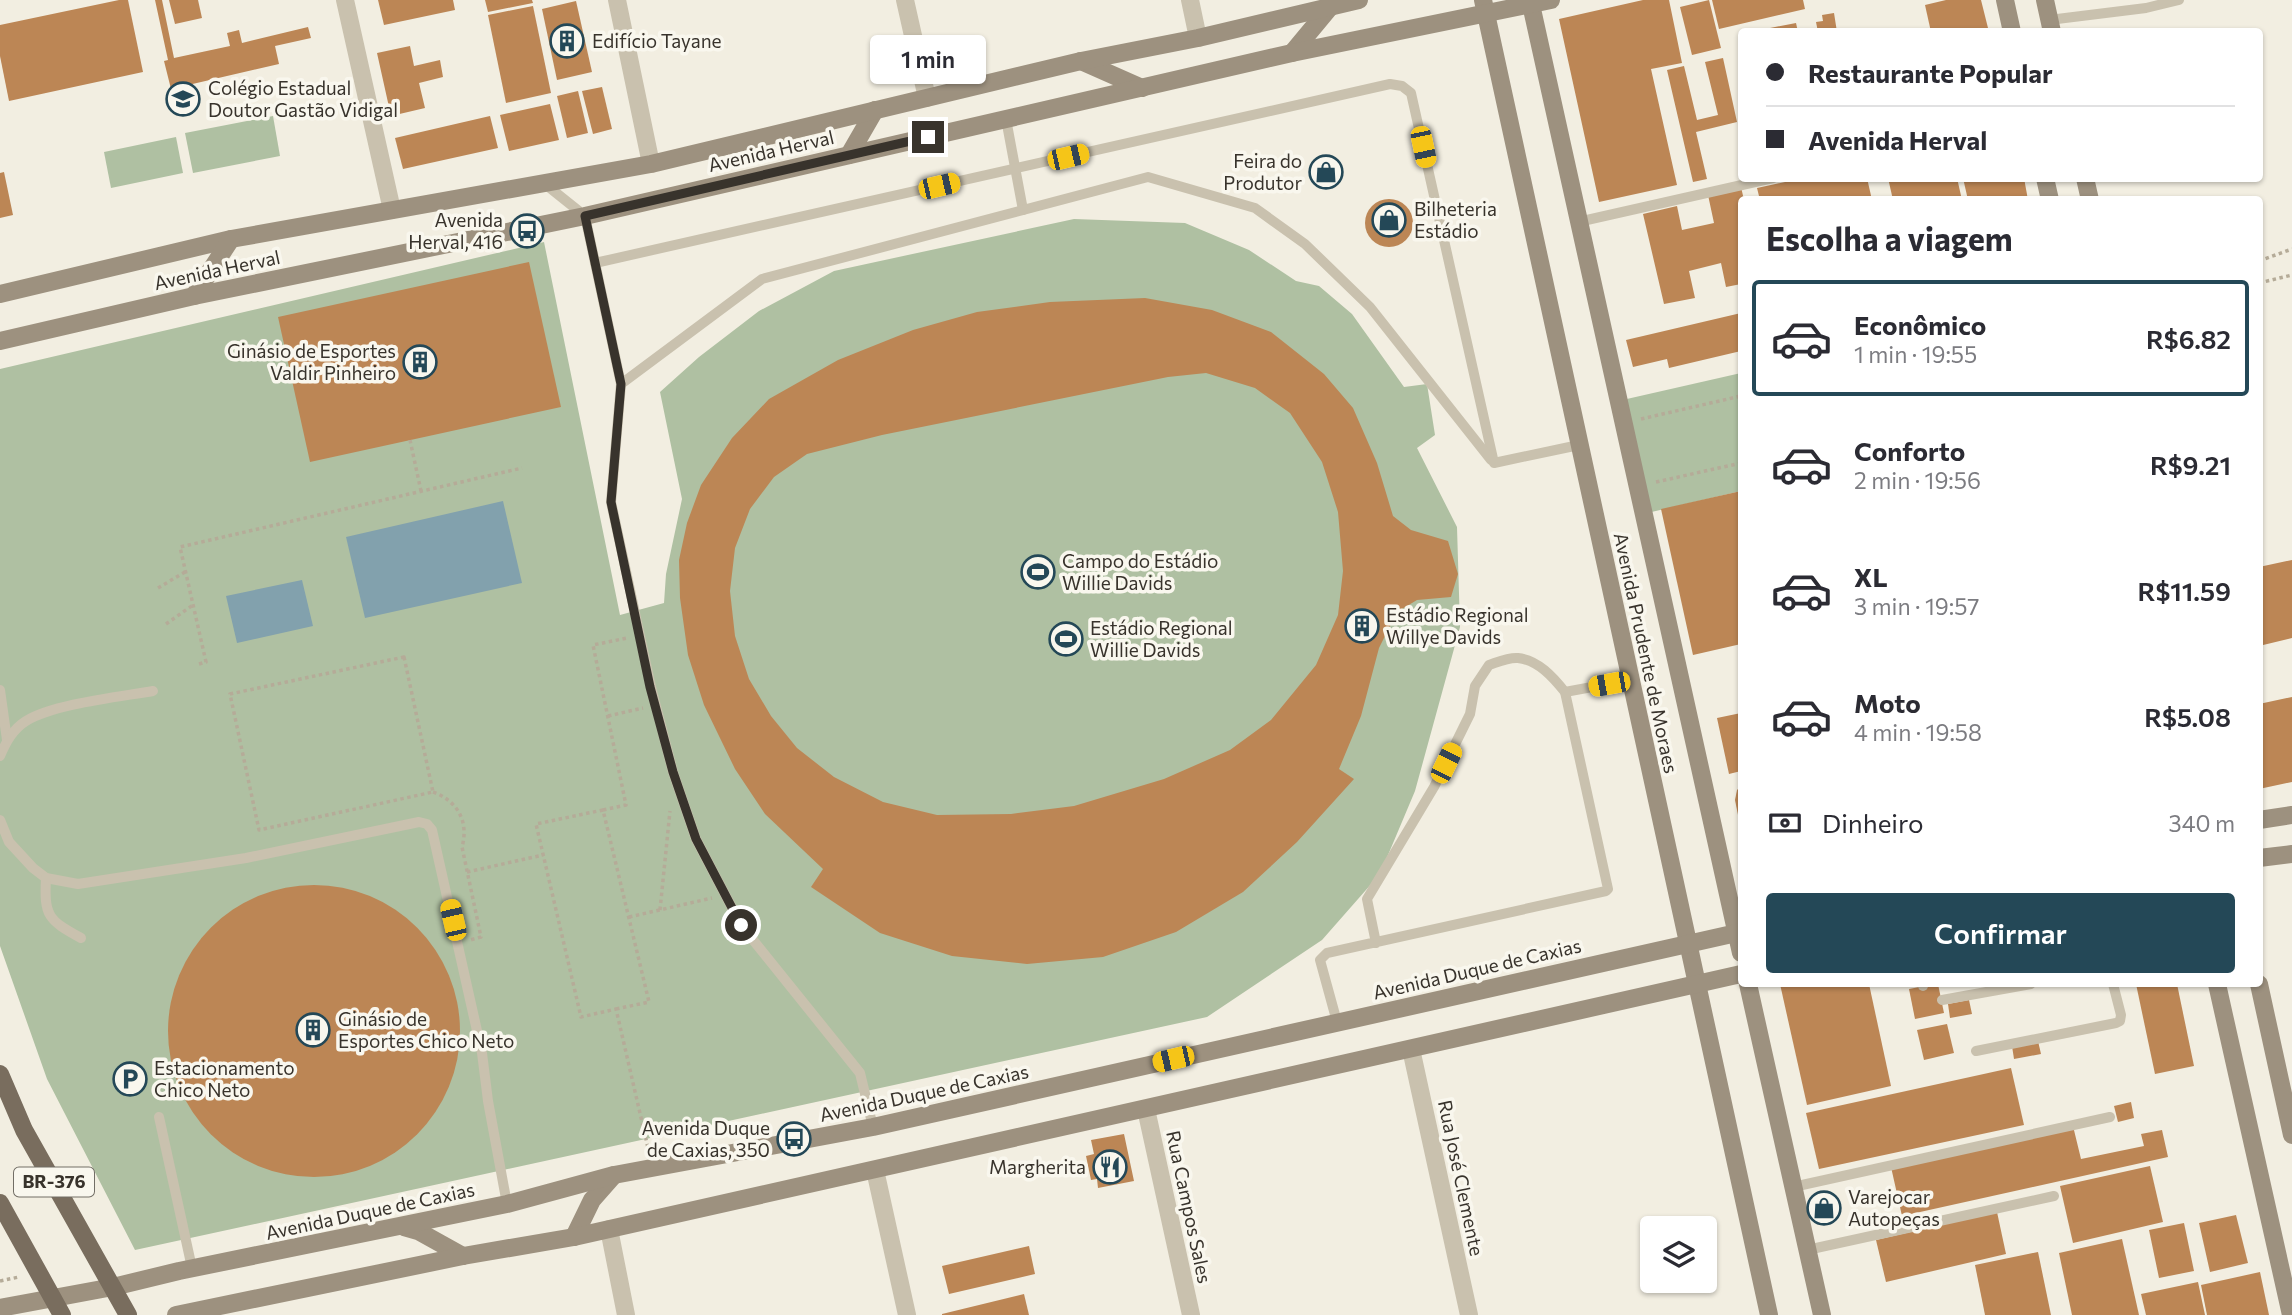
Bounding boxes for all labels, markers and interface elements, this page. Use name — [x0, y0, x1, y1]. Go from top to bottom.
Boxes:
building icon: Edifício Tayane — [548, 22, 586, 60]
place label: Edifício Tayane — [592, 29, 722, 52]
callout: 1 min — [870, 36, 986, 85]
text: 1 min — [901, 45, 955, 73]
text: Restaurante Popular — [1808, 57, 2053, 88]
place label: Colégio Estadual Doutor Gastão Vidigal — [208, 76, 398, 121]
school or university icon: Colégio Estadual Doutor Gastão Vidigal — [164, 80, 202, 118]
route end — [912, 121, 944, 153]
car — [1409, 124, 1438, 170]
text: Avenida Herval — [1808, 124, 1987, 155]
street label: Avenida Herval — [706, 125, 836, 176]
car — [1046, 142, 1091, 172]
place label: Feira do Produtor — [1223, 149, 1302, 194]
shop icon: Feira do Produtor — [1307, 153, 1345, 191]
car — [917, 171, 962, 201]
place label: Bilheteria Estádio — [1414, 197, 1497, 242]
shop icon: Bilheteria Estádio — [1370, 201, 1408, 239]
place label: Avenida Herval, 416 — [408, 208, 503, 253]
bus stop icon: Avenida Herval, 416 — [508, 212, 546, 250]
text: Escolha a viagem — [1766, 218, 2013, 258]
street label: Avenida Herval — [152, 245, 282, 294]
icon: car — [1770, 307, 1833, 370]
text: Econômico — [1854, 309, 1986, 340]
text: R$6.82 — [2146, 323, 2231, 354]
place label: Ginásio de Esportes Valdir Pinheiro — [227, 339, 396, 384]
text: 1 min · 19:55 — [1854, 340, 1977, 368]
building icon: Ginásio de Esportes Valdir Pinheiro — [401, 343, 439, 381]
icon: car — [1770, 433, 1833, 496]
text: Conforto — [1854, 435, 1965, 466]
text: R$9.21 — [2150, 449, 2231, 480]
text: 2 min · 19:56 — [1854, 466, 1981, 494]
street label: Avenida Prudente de Moraes — [1610, 530, 1683, 775]
place label: Campo do Estádio Willie Davids — [1062, 549, 1218, 594]
sports icon: Campo do Estádio Willie Davids — [1019, 553, 1057, 591]
icon: car — [1770, 559, 1833, 622]
text: XL — [1854, 561, 1888, 592]
text: R$11.59 — [2138, 575, 2231, 606]
text: 3 min · 19:57 — [1854, 592, 1980, 620]
place label: Estádio Regional Willye Davids — [1386, 603, 1529, 648]
building icon: Estádio Regional Willye Davids — [1343, 607, 1381, 645]
place label: Estádio Regional Willie Davids — [1090, 616, 1233, 661]
sports icon: Estádio Regional Willie Davids — [1047, 620, 1085, 658]
car — [1587, 670, 1632, 698]
icon: car — [1770, 685, 1833, 748]
text: Moto — [1854, 687, 1921, 718]
text: R$5.08 — [2144, 701, 2231, 732]
text: 4 min · 19:58 — [1854, 718, 1982, 746]
car — [1428, 740, 1465, 786]
icon: cash — [1766, 804, 1804, 842]
text: Dinheiro — [1822, 807, 1924, 838]
text: 340 m — [2169, 809, 2235, 837]
button: Confirmar — [1766, 893, 2235, 973]
car — [439, 897, 468, 943]
route start — [725, 909, 757, 941]
street label: Avenida Duque de Caxias — [1370, 933, 1583, 1004]
place label: Ginásio de Esportes Chico Neto — [338, 1007, 514, 1052]
building icon: Ginásio de Esportes Chico Neto — [294, 1011, 332, 1049]
car — [1151, 1044, 1196, 1074]
place label: Estacionamento Chico Neto — [154, 1056, 295, 1101]
street label: Avenida Duque de Caxias — [817, 1059, 1031, 1126]
parking icon: Estacionamento Chico Neto — [111, 1060, 149, 1098]
street label: Rua José Clemente — [1434, 1098, 1489, 1258]
place label: Avenida Duque de Caxias, 350 — [642, 1116, 770, 1161]
bus stop icon: Avenida Duque de Caxias, 350 — [775, 1120, 813, 1158]
street label: Rua Campos Sales — [1162, 1128, 1217, 1285]
restaurant icon: Margherita — [1091, 1148, 1129, 1186]
place label: Margherita — [989, 1155, 1086, 1178]
road number: BR-376 — [14, 1168, 94, 1196]
street label: Avenida Duque de Caxias — [263, 1177, 477, 1244]
place label: Varejocar Autopeças — [1848, 1185, 1940, 1230]
shop icon: Varejocar Autopeças — [1805, 1189, 1843, 1227]
map controls — [1640, 1216, 1717, 1293]
button: layers — [1640, 1216, 1717, 1293]

